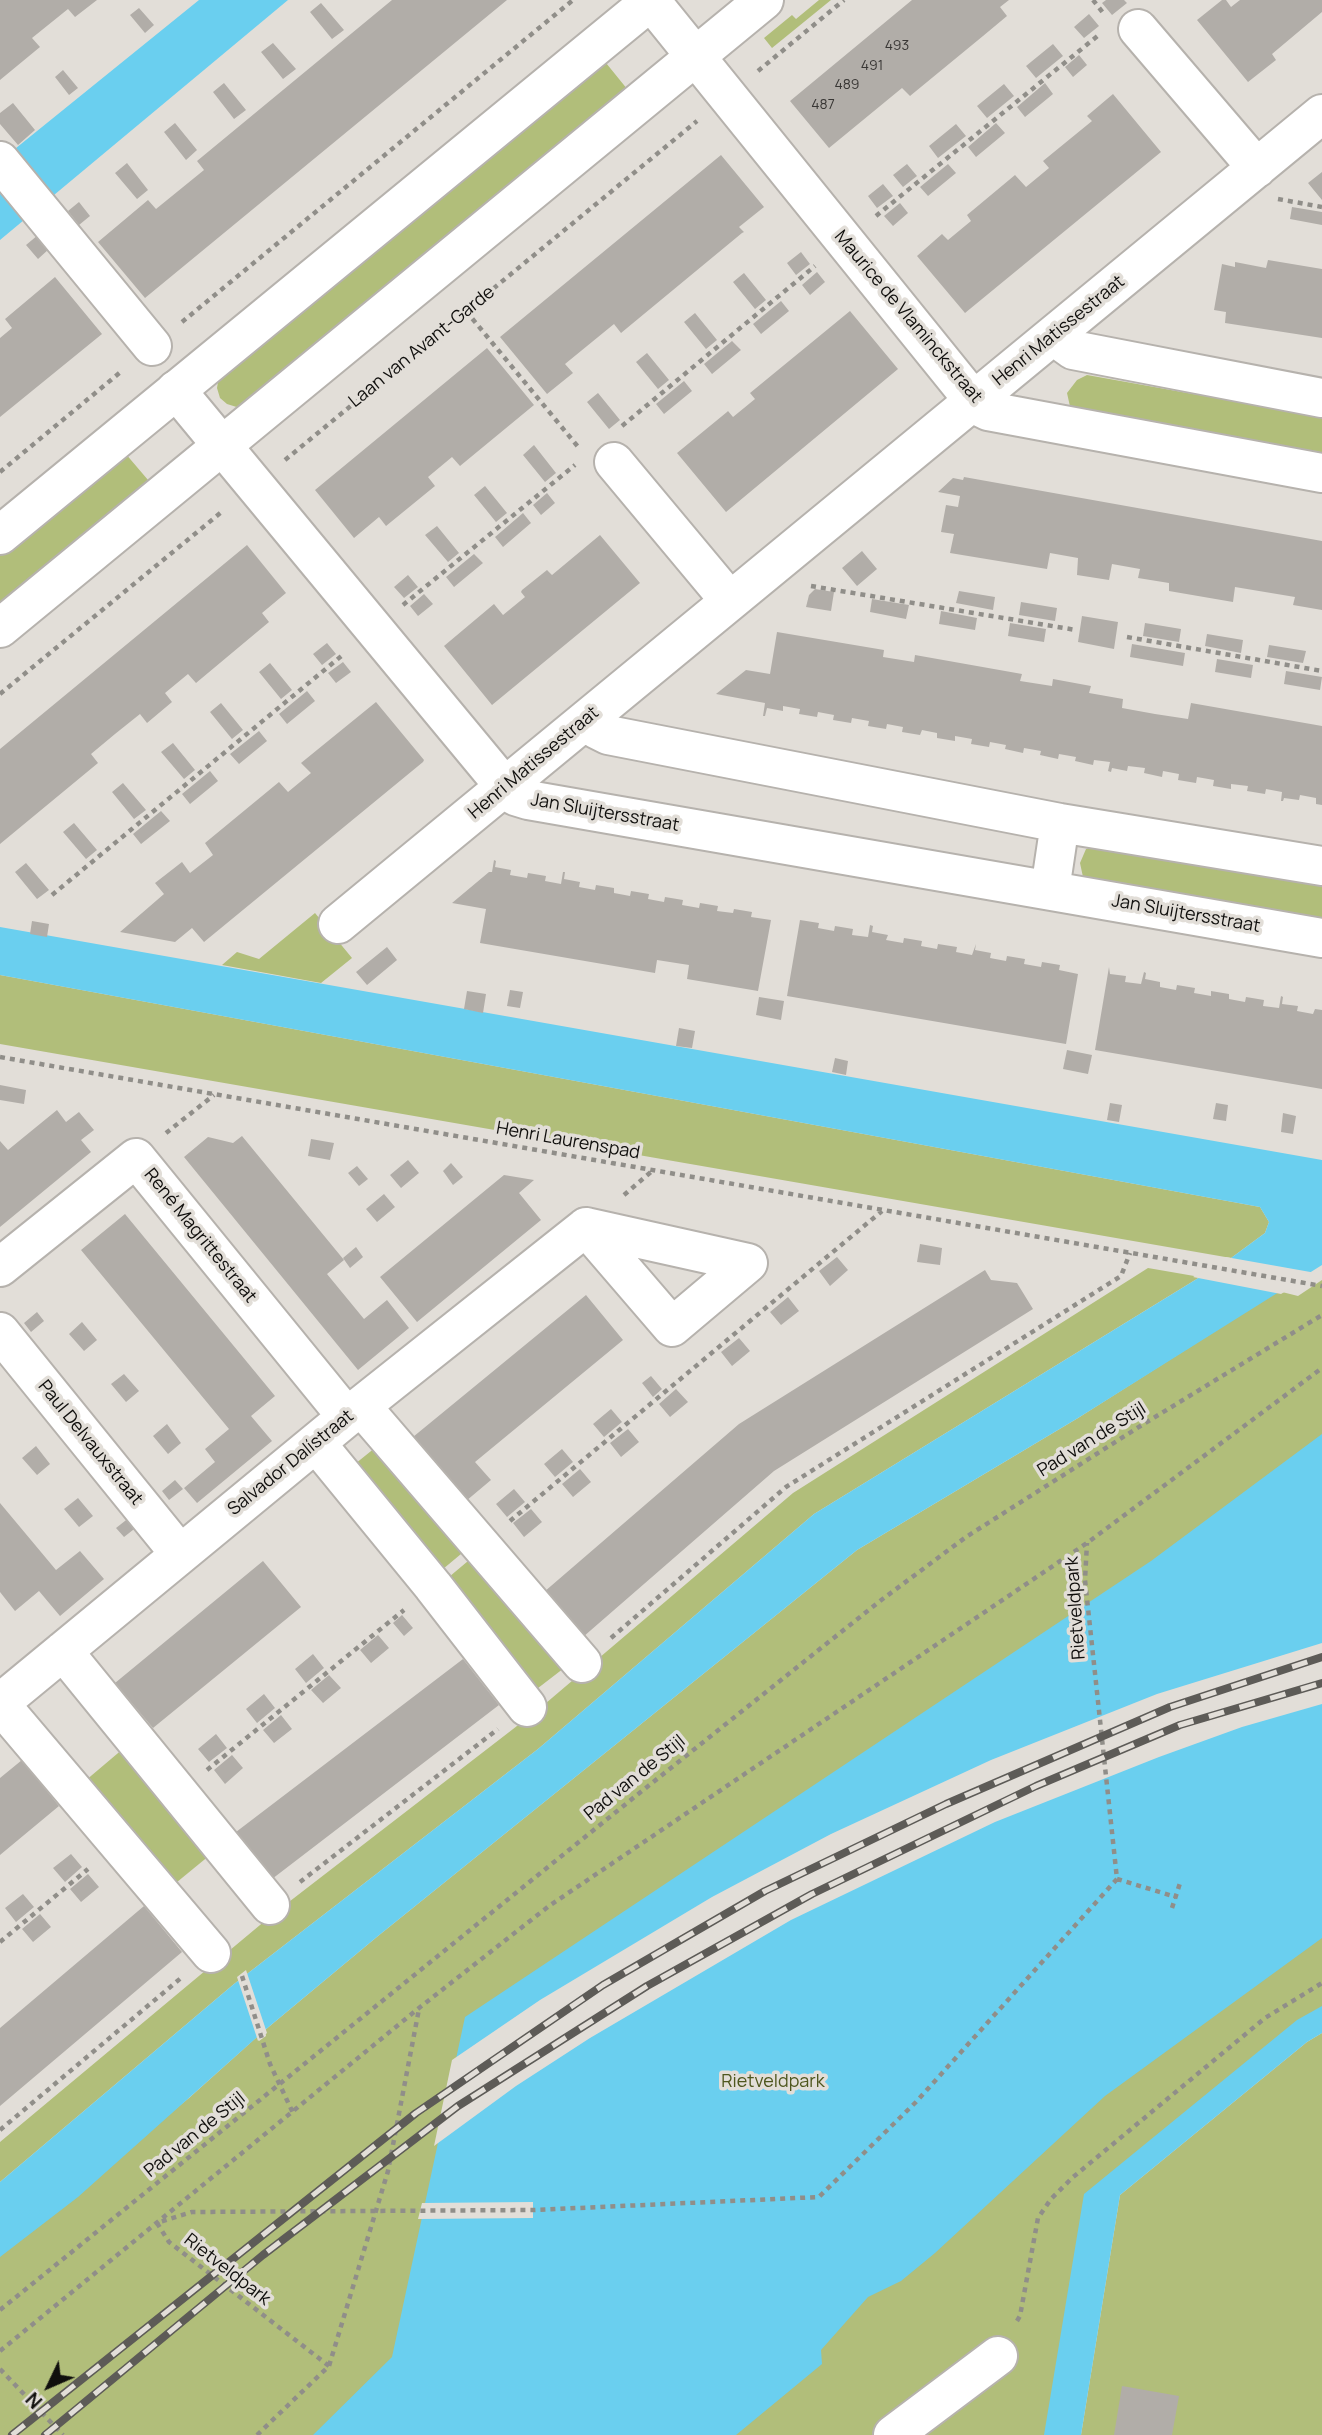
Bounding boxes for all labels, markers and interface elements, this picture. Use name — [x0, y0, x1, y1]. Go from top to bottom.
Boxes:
house number: 493 — [885, 38, 909, 54]
house number: 491 — [861, 58, 883, 74]
house number: 489 — [834, 77, 860, 93]
house number: 487 — [811, 97, 835, 113]
street label: Maurice de Vlaminckstraat — [829, 226, 987, 408]
street label: Henri Matissestraat — [989, 271, 1129, 391]
street label: Laan van Avant-Garde — [345, 282, 499, 412]
street label: Henri Matissestraat — [464, 702, 604, 824]
street label: Jan Sluijtersstraat — [529, 789, 681, 837]
street label: Jan Sluijtersstraat — [1110, 890, 1262, 938]
street label: Henri Laurenspad — [495, 1118, 641, 1164]
street label: René Magrittestraat — [139, 1164, 261, 1308]
street label: Paul Delvauxstraat — [33, 1376, 147, 1510]
street label: Pad van de Stijl — [1034, 1398, 1150, 1482]
street label: Salvador Dalístraat — [224, 1406, 358, 1520]
street label: Rietveldpark — [1062, 1556, 1090, 1660]
street label: Pad van de Stijl — [580, 1731, 690, 1825]
park label: Rietveldpark — [721, 2071, 825, 2093]
street label: Pad van de Stijl — [140, 2088, 250, 2182]
street label: Rietveldpark — [180, 2230, 274, 2310]
north arrow — [14, 2351, 84, 2421]
text: N — [20, 2387, 48, 2415]

